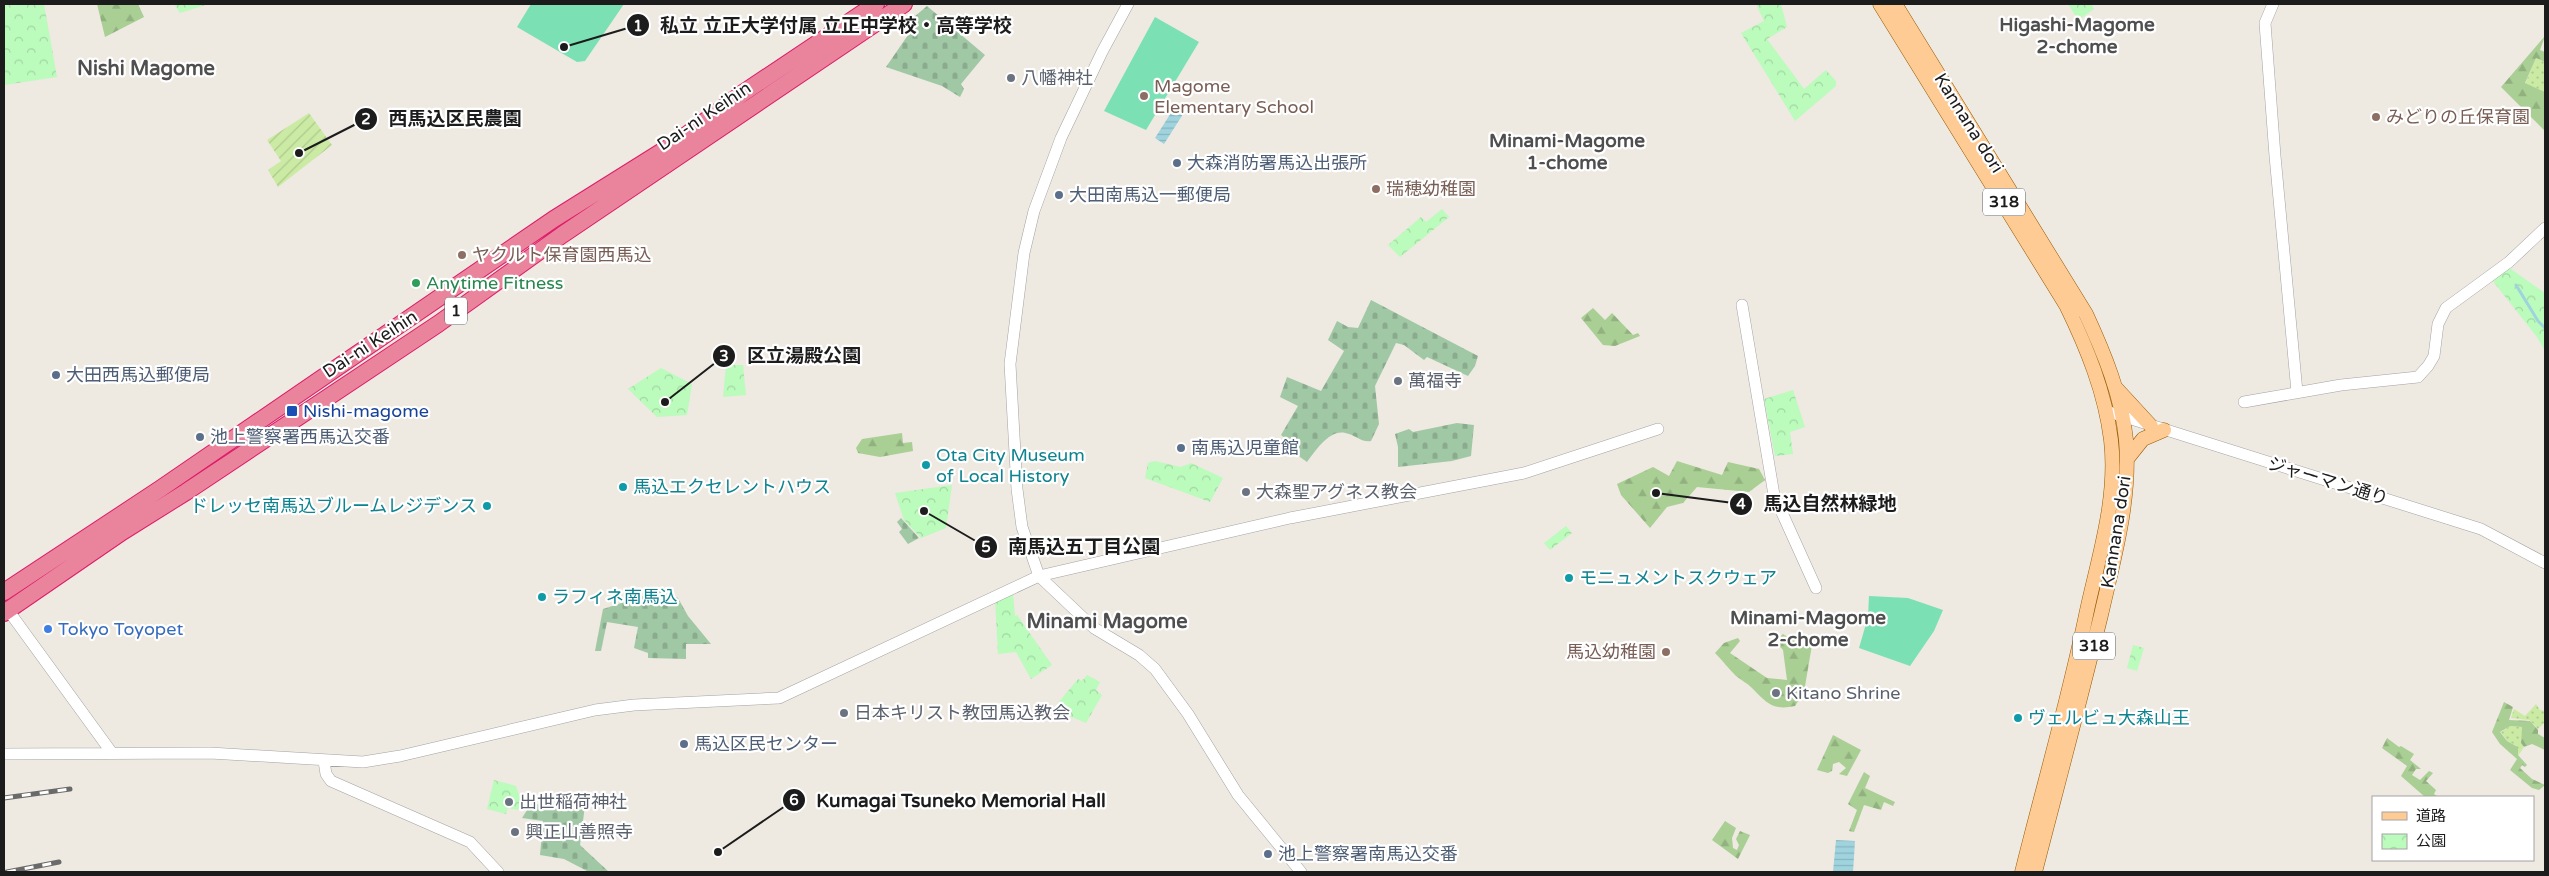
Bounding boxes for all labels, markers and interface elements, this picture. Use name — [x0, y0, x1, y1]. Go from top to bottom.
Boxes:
callout: 私立 立正大学付属 立正中学校・高等学校 — [625, 8, 1022, 42]
district label: Higashi-Magome 2-chome — [1999, 14, 2155, 58]
text: 私立 立正大学付属 立正中学校・高等学校 — [660, 15, 1012, 37]
text: 1 — [633, 17, 643, 35]
district label: Nishi Magome — [77, 57, 215, 81]
place label: 八幡神社 — [1021, 67, 1093, 89]
street label: Kannana dori — [1930, 69, 2008, 177]
marker: 八幡神社 — [1005, 72, 1017, 84]
place label: Magome Elementary School — [1154, 75, 1314, 118]
street label: Dai-ni Keihin — [653, 77, 755, 155]
marker: Magome Elementary School — [1138, 90, 1150, 102]
callout: 西馬込区民農園 — [354, 102, 532, 136]
place label: みどりの丘保育園 — [2386, 106, 2530, 128]
text: 西馬込区民農園 — [388, 108, 522, 130]
text: 2 — [361, 110, 371, 128]
marker: みどりの丘保育園 — [2370, 111, 2382, 123]
district label: Minami-Magome 1-chome — [1489, 130, 1645, 174]
place label: 大森消防署馬込出張所 — [1187, 152, 1367, 174]
marker: 大森消防署馬込出張所 — [1171, 157, 1183, 169]
place label: 瑞穂幼稚園 — [1386, 178, 1476, 200]
marker: 瑞穂幼稚園 — [1370, 183, 1382, 195]
place label: 大田南馬込一郵便局 — [1069, 184, 1231, 206]
road number: 318 — [1983, 188, 2025, 216]
marker: 大田南馬込一郵便局 — [1053, 189, 1065, 201]
place label: ヤクルト保育園西馬込 — [472, 244, 651, 266]
marker: ヤクルト保育園西馬込 — [456, 249, 468, 261]
place label: Anytime Fitness — [426, 272, 563, 294]
marker: Anytime Fitness — [410, 277, 422, 289]
road number: 1 — [445, 298, 467, 324]
street label: Dai-ni Keihin — [318, 305, 422, 383]
callout: 区立湯殿公園 — [712, 339, 871, 373]
text: 区立湯殿公園 — [747, 345, 861, 367]
text: 3 — [719, 347, 729, 365]
place label: 大田西馬込郵便局 — [66, 364, 210, 386]
marker: 大田西馬込郵便局 — [50, 369, 62, 381]
place label: 萬福寺 — [1408, 370, 1462, 392]
marker: 萬福寺 — [1392, 375, 1404, 387]
place label: Nishi-magome — [303, 400, 429, 422]
marker: Nishi-magome — [285, 404, 299, 418]
place label: 池上警察署西馬込交番 — [210, 426, 390, 448]
marker: 池上警察署西馬込交番 — [194, 431, 206, 443]
place label: 南馬込児童館 — [1191, 437, 1299, 459]
marker: 南馬込児童館 — [1175, 442, 1187, 454]
place label: Ota City Museum of Local History — [936, 444, 1085, 487]
street label: ジャーマン通り — [2265, 452, 2391, 510]
marker: Ota City Museum of Local History — [920, 459, 932, 471]
street label: Kannana dori — [2096, 474, 2136, 590]
place label: 馬込エクセレントハウス — [633, 476, 831, 498]
marker: 馬込エクセレントハウス — [617, 481, 629, 493]
place label: 大森聖アグネス教会 — [1256, 481, 1417, 503]
marker: 大森聖アグネス教会 — [1240, 486, 1252, 498]
callout: 馬込自然林緑地 — [1729, 487, 1907, 521]
text: 馬込自然林緑地 — [1763, 493, 1897, 515]
place label: ドレッセ南馬込ブルームレジデンス — [190, 495, 477, 517]
text: 4 — [1736, 495, 1746, 513]
marker: ドレッセ南馬込ブルームレジデンス — [481, 500, 493, 512]
callout: 南馬込五丁目公園 — [973, 530, 1170, 564]
text: 南馬込五丁目公園 — [1008, 536, 1160, 558]
text: 5 — [981, 538, 991, 556]
place label: モニュメントスクウェア — [1579, 567, 1777, 589]
marker: モニュメントスクウェア — [1563, 572, 1575, 584]
place label: ラフィネ南馬込 — [552, 586, 678, 608]
marker: ラフィネ南馬込 — [536, 591, 548, 603]
district label: Minami-Magome 2-chome — [1730, 607, 1886, 651]
district label: Minami Magome — [1026, 610, 1188, 634]
place label: Tokyo Toyopet — [58, 618, 183, 640]
marker: Tokyo Toyopet — [42, 623, 54, 635]
road number: 318 — [2073, 632, 2115, 659]
place label: 馬込幼稚園 — [1566, 641, 1656, 663]
marker: 馬込幼稚園 — [1660, 646, 1672, 658]
place label: Kitano Shrine — [1786, 682, 1901, 704]
marker: Kitano Shrine — [1770, 687, 1782, 699]
place label: 日本キリスト教団馬込教会 — [854, 702, 1070, 724]
marker: 日本キリスト教団馬込教会 — [838, 707, 850, 719]
place label: ヴェルビュ大森山王 — [2028, 707, 2190, 729]
marker: ヴェルビュ大森山王 — [2012, 712, 2024, 724]
place label: 馬込区民センター — [694, 733, 838, 755]
marker: 馬込区民センター — [678, 738, 690, 750]
callout: Kumagai Tsuneko Memorial Hall — [781, 783, 1116, 817]
text: Kumagai Tsuneko Memorial Hall — [816, 790, 1106, 813]
place label: 出世稲荷神社 — [519, 791, 627, 813]
text: 6 — [789, 791, 799, 809]
marker: 出世稲荷神社 — [503, 796, 515, 808]
legend — [2372, 796, 2534, 861]
text: 道路 — [2416, 807, 2446, 825]
place label: 興正山善照寺 — [525, 821, 633, 843]
marker: 興正山善照寺 — [509, 826, 521, 838]
text: 公園 — [2416, 832, 2446, 850]
place label: 池上警察署南馬込交番 — [1278, 843, 1458, 865]
marker: 池上警察署南馬込交番 — [1262, 848, 1274, 860]

